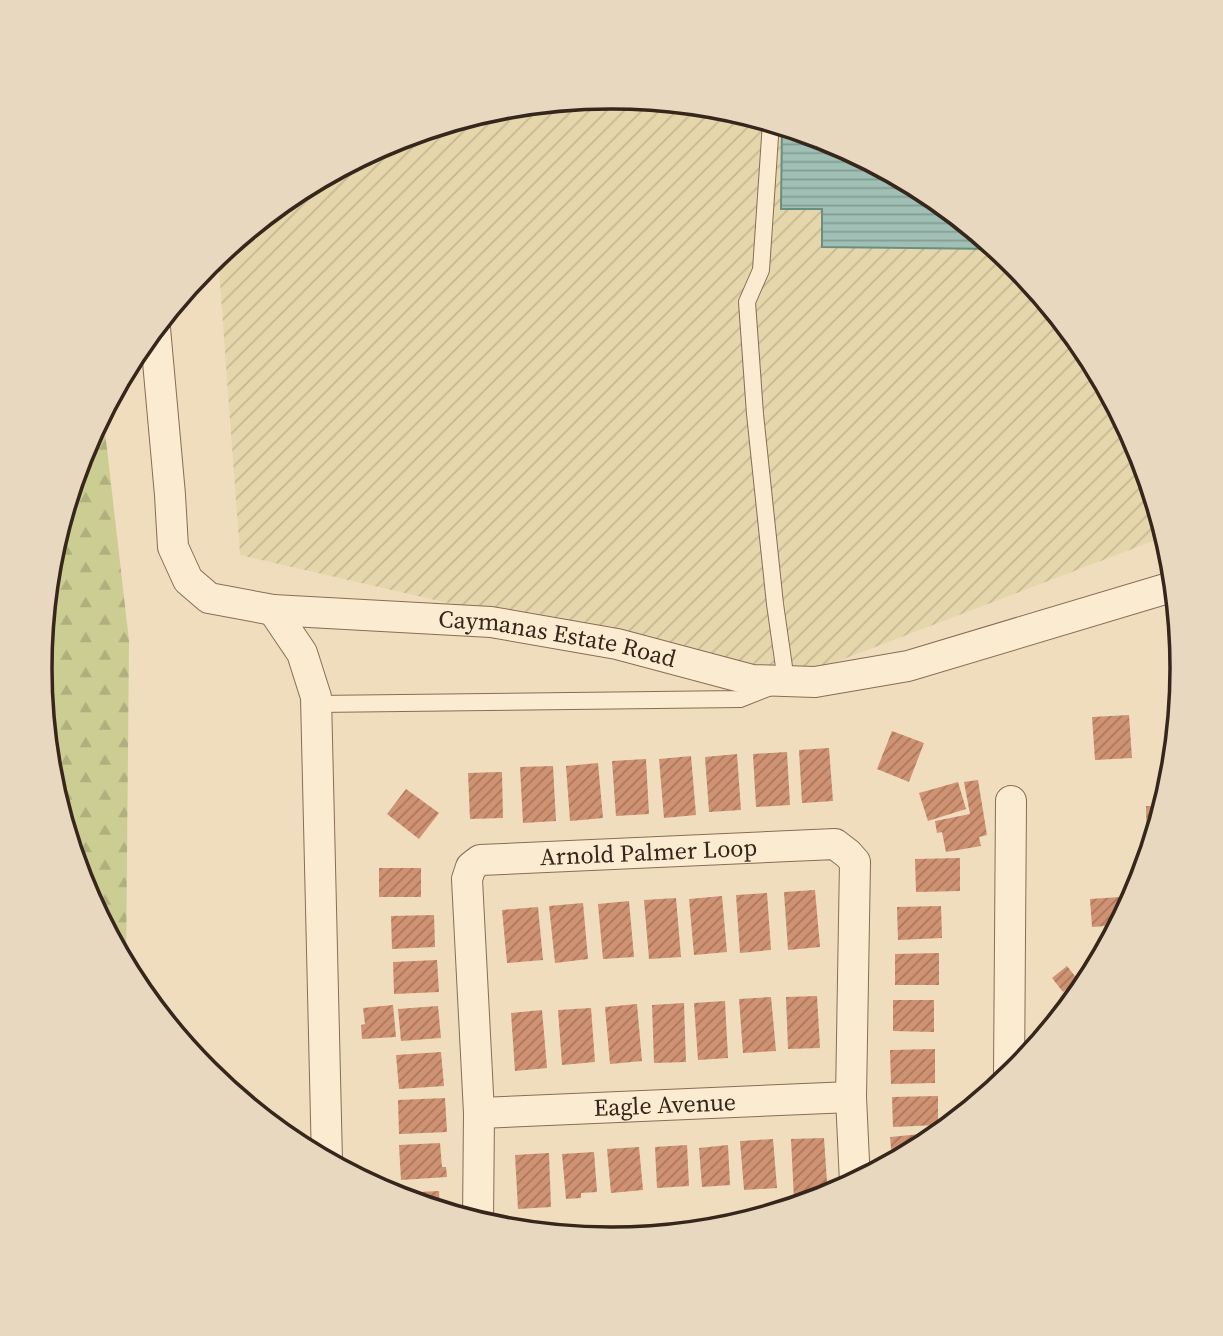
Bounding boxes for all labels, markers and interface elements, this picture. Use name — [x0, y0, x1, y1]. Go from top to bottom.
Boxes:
street label: Caymanas Estate Road — [438, 602, 680, 675]
street label: Arnold Palmer Loop — [539, 831, 758, 873]
street label: Eagle Avenue — [593, 1085, 737, 1124]

